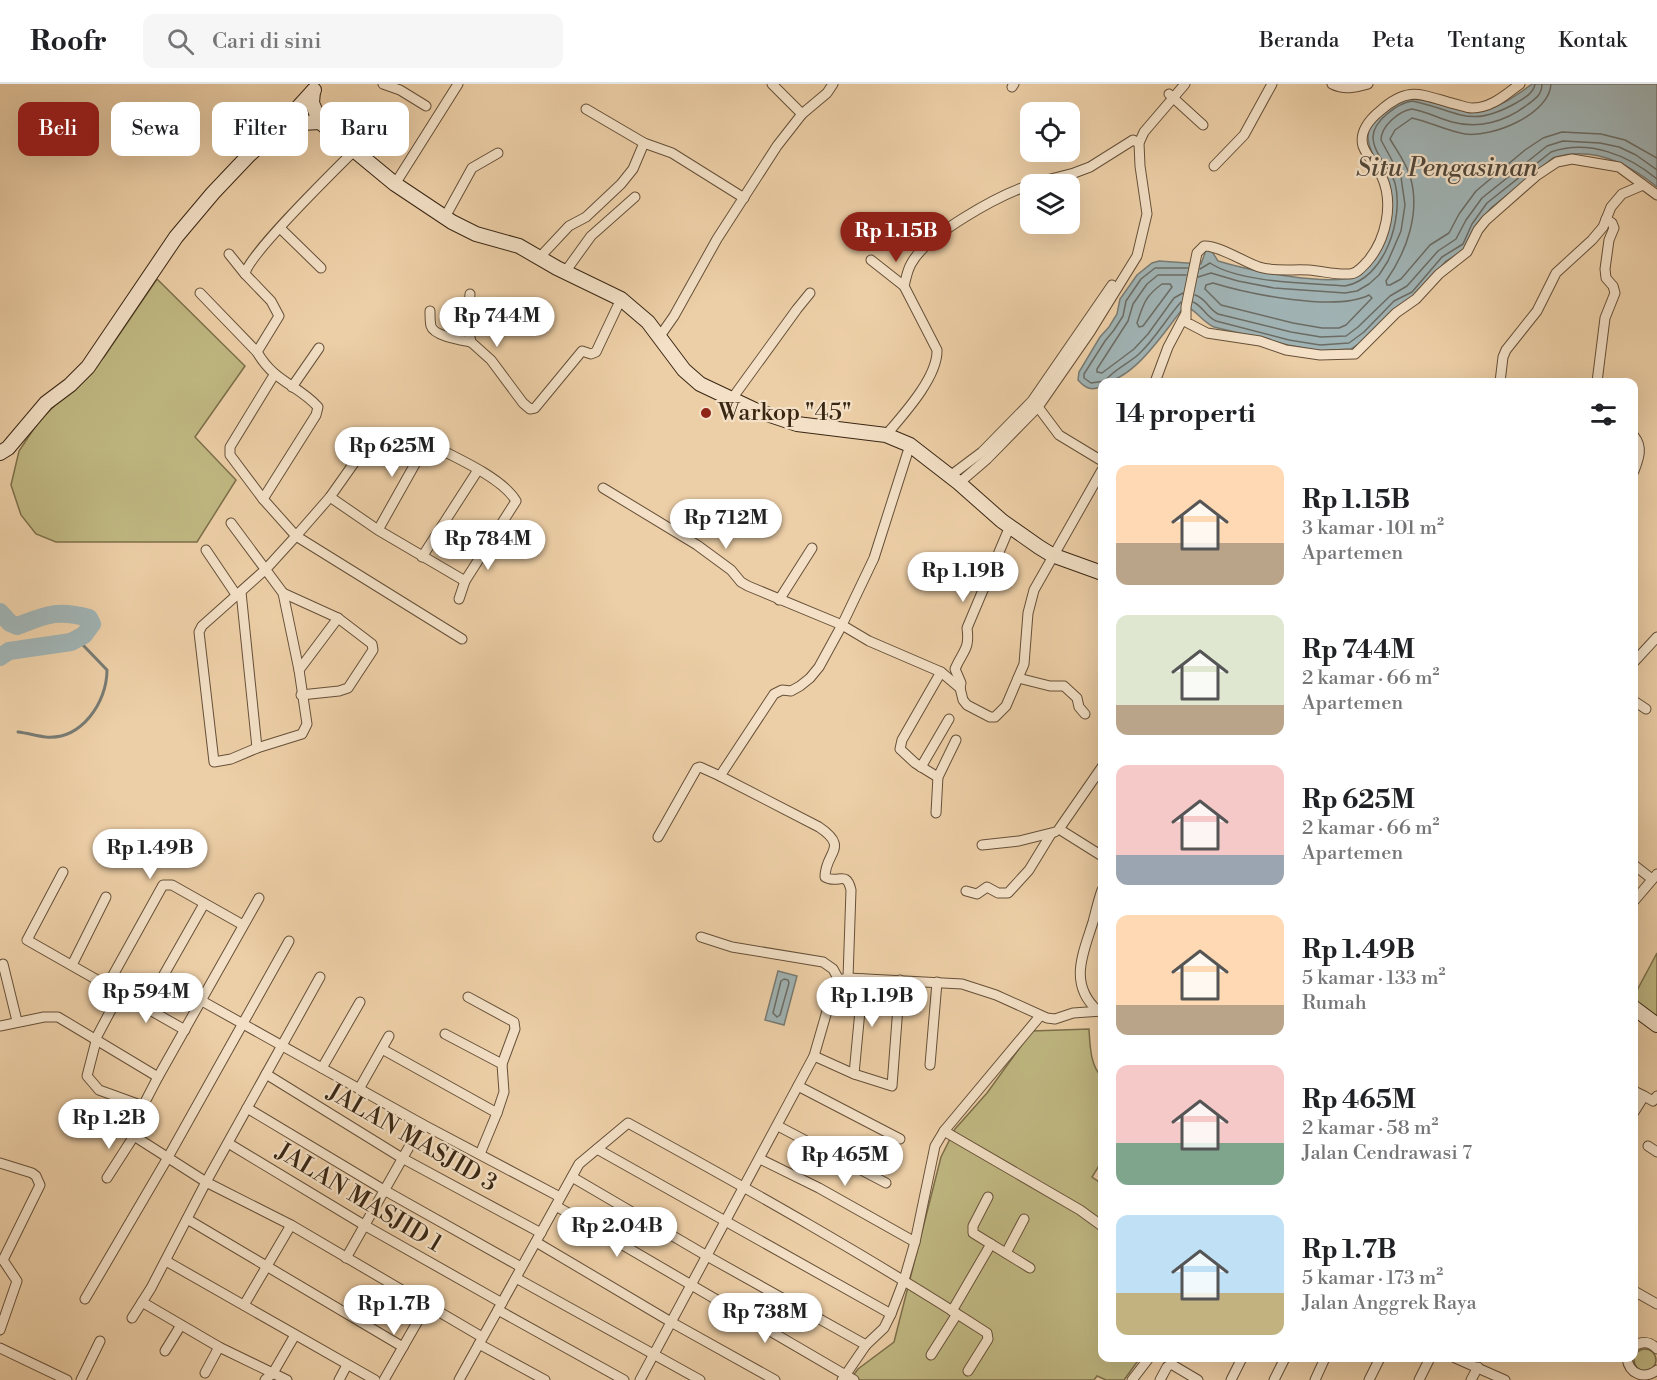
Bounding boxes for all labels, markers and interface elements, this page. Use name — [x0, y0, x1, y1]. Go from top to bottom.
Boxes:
search box — [143, 14, 563, 68]
text: Roofr — [30, 24, 107, 59]
icon: search — [164, 25, 197, 58]
text: Cari di sini — [212, 28, 321, 55]
text: Beranda — [1259, 28, 1339, 54]
text: Peta — [1372, 28, 1414, 54]
text: Tentang — [1447, 28, 1525, 54]
text: Kontak — [1558, 28, 1627, 54]
chip: Beli — [18, 102, 99, 156]
chip: Sewa — [111, 102, 200, 156]
chip: Filter — [212, 102, 308, 156]
chip: Baru — [320, 102, 409, 156]
map controls — [1020, 102, 1080, 234]
button: locate — [1020, 102, 1080, 162]
water label: Situ Pengasinan — [1356, 152, 1538, 184]
button: layers — [1020, 174, 1080, 234]
pin: Rp 1.15B — [834, 212, 958, 263]
text: Rp 1.15B — [854, 219, 938, 244]
pin: Rp 744M — [442, 297, 552, 348]
text: Rp 744M — [454, 304, 540, 329]
place label: Warkop "45" — [717, 398, 851, 428]
text: 14 properti — [1116, 398, 1255, 430]
icon: filters — [1587, 398, 1620, 431]
marker: Warkop "45" — [699, 406, 713, 420]
pin: Rp 625M — [337, 427, 447, 478]
text: Rp 625M — [349, 434, 435, 459]
text: Rp 1.15B — [1302, 484, 1410, 516]
icon: home — [1164, 489, 1236, 561]
pin: Rp 712M — [671, 499, 781, 550]
text: Rp 712M — [684, 506, 768, 531]
text: 3 kamar · 101 m² — [1302, 516, 1444, 541]
pin: Rp 784M — [433, 520, 543, 571]
text: Rp 784M — [444, 527, 532, 552]
text: Apartemen — [1302, 541, 1403, 566]
pin: Rp 1.19B — [901, 552, 1025, 603]
text: Rp 1.19B — [922, 559, 1005, 584]
text: Rp 744M — [1302, 634, 1415, 666]
icon: home — [1164, 639, 1236, 711]
text: 2 kamar · 66 m² — [1302, 666, 1439, 691]
text: Apartemen — [1302, 691, 1403, 716]
text: Rp 625M — [1302, 784, 1415, 816]
icon: home — [1164, 789, 1236, 861]
text: 2 kamar · 66 m² — [1302, 816, 1439, 841]
pin: Rp 1.49B — [88, 829, 212, 880]
text: Rp 1.49B — [107, 836, 193, 861]
text: Apartemen — [1302, 841, 1403, 866]
text: Rp 1.49B — [1302, 934, 1415, 966]
icon: home — [1164, 939, 1236, 1011]
text: 5 kamar · 133 m² — [1302, 966, 1446, 991]
pin: Rp 594M — [91, 973, 201, 1024]
pin: Rp 1.19B — [810, 977, 934, 1028]
text: Rp 594M — [102, 980, 190, 1005]
text: Rp 1.19B — [831, 984, 914, 1009]
text: Rumah — [1302, 991, 1367, 1016]
street label: JALAN MASJID 3 — [321, 1077, 502, 1199]
text: Rp 465M — [1302, 1084, 1416, 1116]
icon: home — [1164, 1089, 1236, 1161]
pin: Rp 1.2B — [54, 1099, 164, 1150]
text: Rp 1.2B — [72, 1106, 146, 1131]
text: 2 kamar · 58 m² — [1302, 1116, 1438, 1141]
street label: JALAN MASJID 1 — [270, 1136, 448, 1260]
pin: Rp 465M — [790, 1136, 900, 1187]
text: Jalan Cendrawasi 7 — [1302, 1141, 1472, 1166]
text: Rp 465M — [801, 1143, 889, 1168]
pin: Rp 2.04B — [555, 1207, 679, 1258]
text: Rp 2.04B — [571, 1214, 663, 1239]
text: Rp 1.7B — [1302, 1234, 1397, 1266]
icon: home — [1164, 1239, 1236, 1311]
text: 5 kamar · 173 m² — [1302, 1266, 1443, 1291]
pin: Rp 1.7B — [339, 1285, 449, 1336]
text: Jalan Anggrek Raya — [1302, 1291, 1477, 1316]
text: Rp 1.7B — [358, 1292, 430, 1317]
pin: Rp 738M — [710, 1293, 820, 1344]
text: Rp 738M — [722, 1300, 808, 1325]

